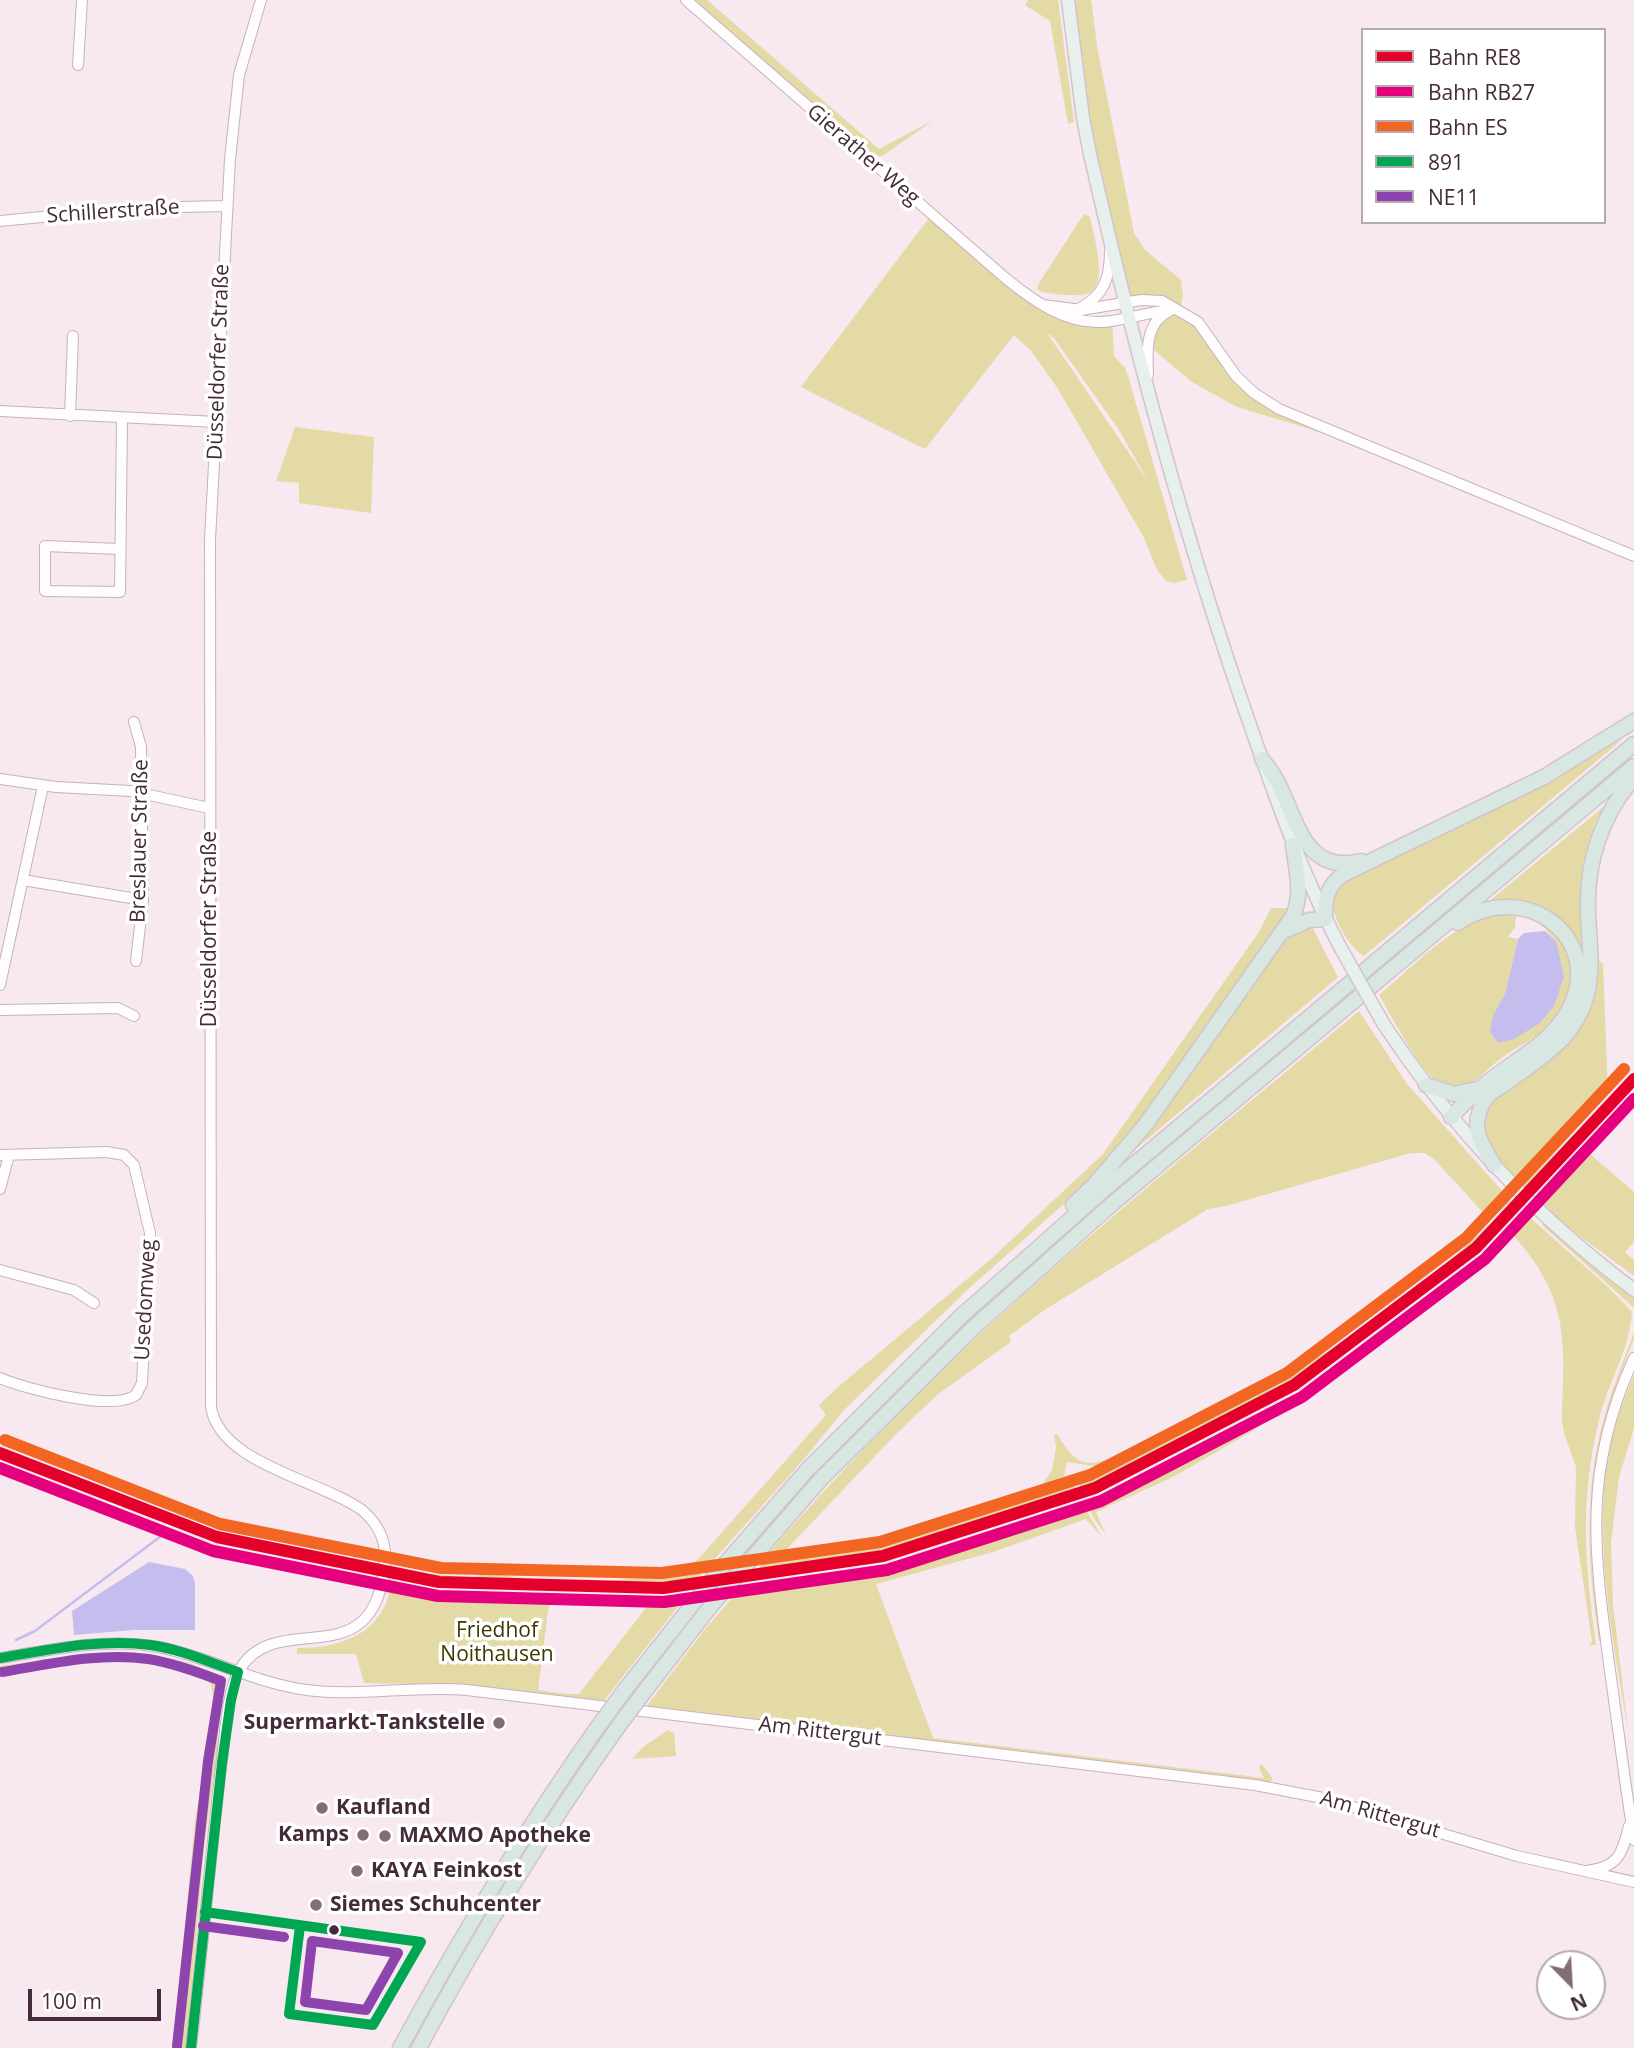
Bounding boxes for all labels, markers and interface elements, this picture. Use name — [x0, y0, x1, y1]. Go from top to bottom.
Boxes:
legend — [1361, 28, 1606, 224]
text: Bahn RE8 — [1428, 43, 1521, 71]
text: Bahn RB27 — [1428, 78, 1535, 106]
street label: Gierather Weg — [801, 99, 925, 211]
text: Bahn ES — [1428, 113, 1508, 141]
text: 891 — [1428, 148, 1464, 176]
text: NE11 — [1428, 183, 1480, 211]
street label: Schillerstraße — [46, 195, 180, 229]
street label: Düsseldorfer Straße — [203, 263, 235, 461]
street label: Breslauer Straße — [126, 759, 154, 923]
street label: Düsseldorfer Straße — [197, 831, 223, 1027]
street label: Usedomweg — [130, 1239, 162, 1361]
park label: Friedhof Noithausen — [440, 1618, 554, 1668]
place label: Supermarkt-Tankstelle — [244, 1710, 485, 1736]
street label: Am Rittergut — [757, 1712, 883, 1752]
marker: Supermarkt-Tankstelle — [491, 1715, 507, 1731]
street label: Am Rittergut — [1317, 1786, 1443, 1844]
place label: Kaufland — [336, 1795, 431, 1821]
marker: Kaufland — [314, 1800, 330, 1816]
place label: Kamps — [278, 1822, 349, 1848]
place label: MAXMO Apotheke — [399, 1823, 591, 1849]
marker: Kamps — [355, 1827, 371, 1843]
marker: MAXMO Apotheke — [377, 1828, 393, 1844]
place label: KAYA Feinkost — [371, 1858, 522, 1884]
marker: KAYA Feinkost — [349, 1863, 365, 1879]
place label: Siemes Schuhcenter — [330, 1892, 541, 1918]
marker: Siemes Schuhcenter — [308, 1897, 324, 1913]
unlabelled marker — [327, 1923, 341, 1937]
north arrow — [1536, 1950, 1606, 2020]
scale bar — [32, 1974, 164, 2018]
text: 100 m — [41, 1987, 102, 2015]
text: N — [1566, 1987, 1591, 2017]

